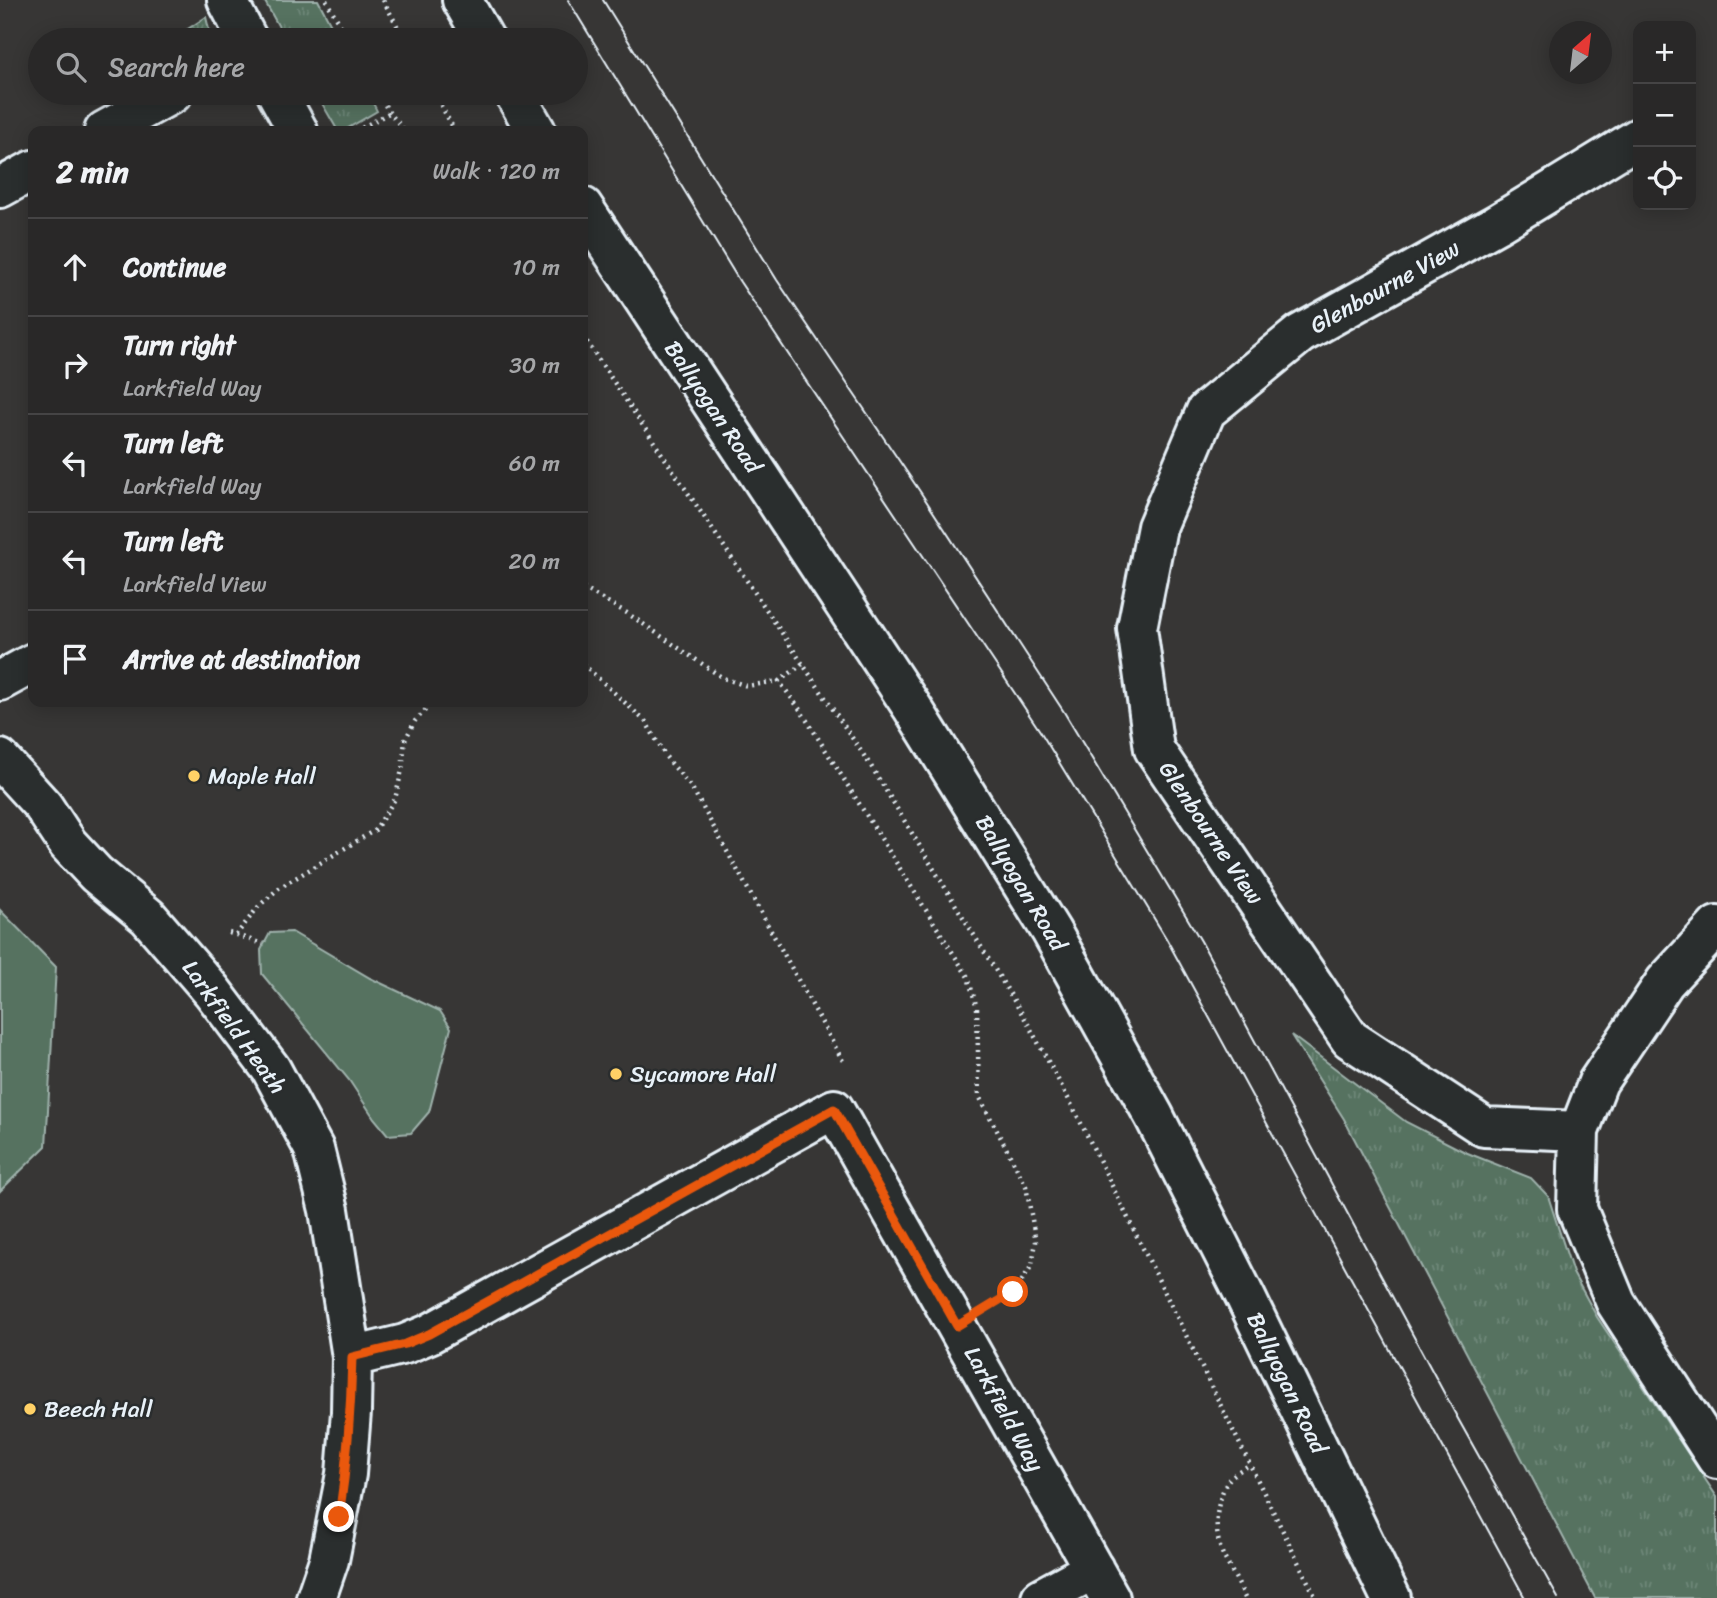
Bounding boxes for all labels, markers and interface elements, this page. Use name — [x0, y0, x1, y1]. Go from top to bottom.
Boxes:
north arrow — [1549, 21, 1612, 84]
map controls — [1633, 21, 1696, 210]
button: + — [1633, 21, 1696, 84]
search box — [28, 28, 588, 105]
text: Search here — [108, 44, 245, 90]
icon: search — [52, 48, 90, 86]
button: − — [1633, 84, 1696, 147]
text: 2 min — [56, 145, 129, 199]
button: locate — [1633, 147, 1696, 210]
text: Walk · 120 m — [433, 151, 560, 192]
street label: Glenbourne View — [1302, 229, 1468, 345]
text: Continue — [123, 244, 226, 290]
text: 10 m — [512, 247, 560, 288]
icon: ahead — [56, 248, 94, 286]
text: Turn right — [123, 322, 236, 368]
street label: Ballyogan Road — [653, 332, 774, 484]
text: 30 m — [509, 345, 560, 386]
icon: right — [56, 346, 94, 384]
text: Larkfield Way — [123, 368, 262, 409]
text: Turn left — [123, 420, 223, 466]
text: 60 m — [509, 443, 560, 484]
icon: left — [56, 444, 94, 482]
text: Larkfield Way — [123, 466, 262, 507]
text: Turn left — [123, 518, 223, 564]
text: 20 m — [509, 541, 560, 582]
icon: left — [56, 542, 94, 580]
text: Larkfield View — [123, 564, 267, 605]
text: Arrive at destination — [123, 636, 360, 682]
icon: arrive — [56, 640, 94, 678]
street label: Glenbourne View — [1147, 752, 1275, 914]
place label: Maple Hall — [208, 756, 316, 797]
marker: Maple Hall — [186, 768, 202, 784]
street label: Ballyogan Road — [964, 807, 1079, 961]
street label: Larkfield Heath — [171, 951, 297, 1103]
place label: Sycamore Hall — [630, 1054, 777, 1095]
marker: Sycamore Hall — [608, 1066, 624, 1082]
route start — [997, 1276, 1028, 1307]
street label: Ballyogan Road — [1235, 1305, 1340, 1463]
street label: Larkfield Way — [952, 1338, 1056, 1480]
place label: Beech Hall — [44, 1389, 153, 1430]
marker: Beech Hall — [22, 1401, 38, 1417]
route end — [323, 1501, 354, 1532]

